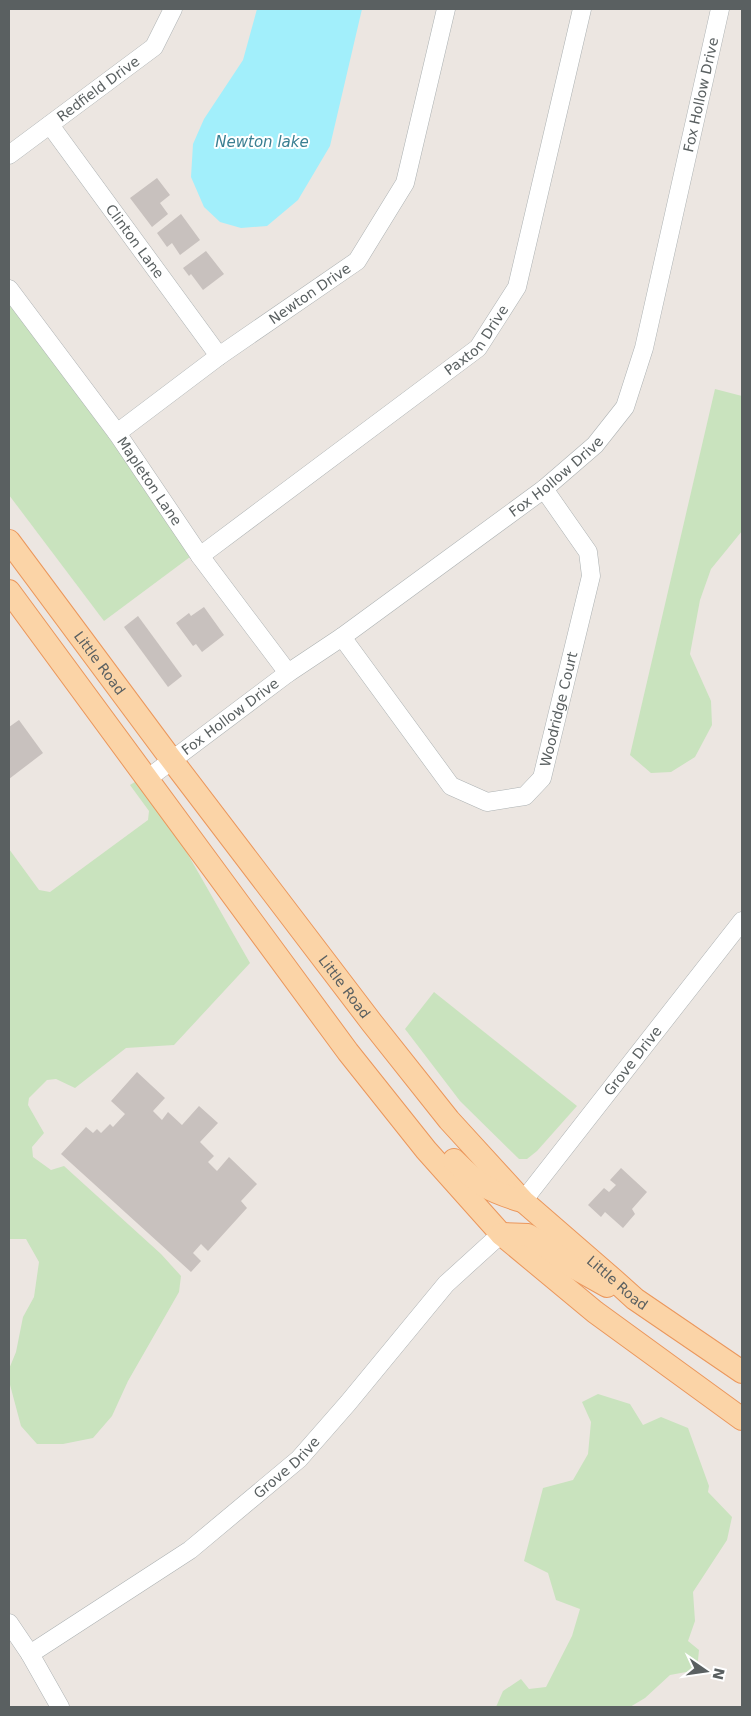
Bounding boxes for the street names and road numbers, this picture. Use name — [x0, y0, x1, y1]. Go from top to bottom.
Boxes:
street label: Fox Hollow Drive — [680, 36, 721, 154]
street label: Redfield Drive — [54, 53, 142, 125]
street label: Clinton Lane — [103, 201, 167, 281]
street label: Newton Drive — [266, 260, 354, 327]
street label: Paxton Drive — [441, 302, 511, 378]
street label: Fox Hollow Drive — [506, 433, 607, 520]
street label: Mapleton Lane — [114, 434, 185, 528]
street label: Little Road — [71, 628, 128, 698]
street label: Woodridge Court — [537, 649, 580, 769]
street label: Fox Hollow Drive — [178, 675, 282, 758]
street label: Little Road — [315, 952, 374, 1021]
street label: Grove Drive — [601, 1023, 665, 1099]
street label: Little Road — [584, 1252, 651, 1313]
street label: Grove Drive — [250, 1433, 323, 1501]

